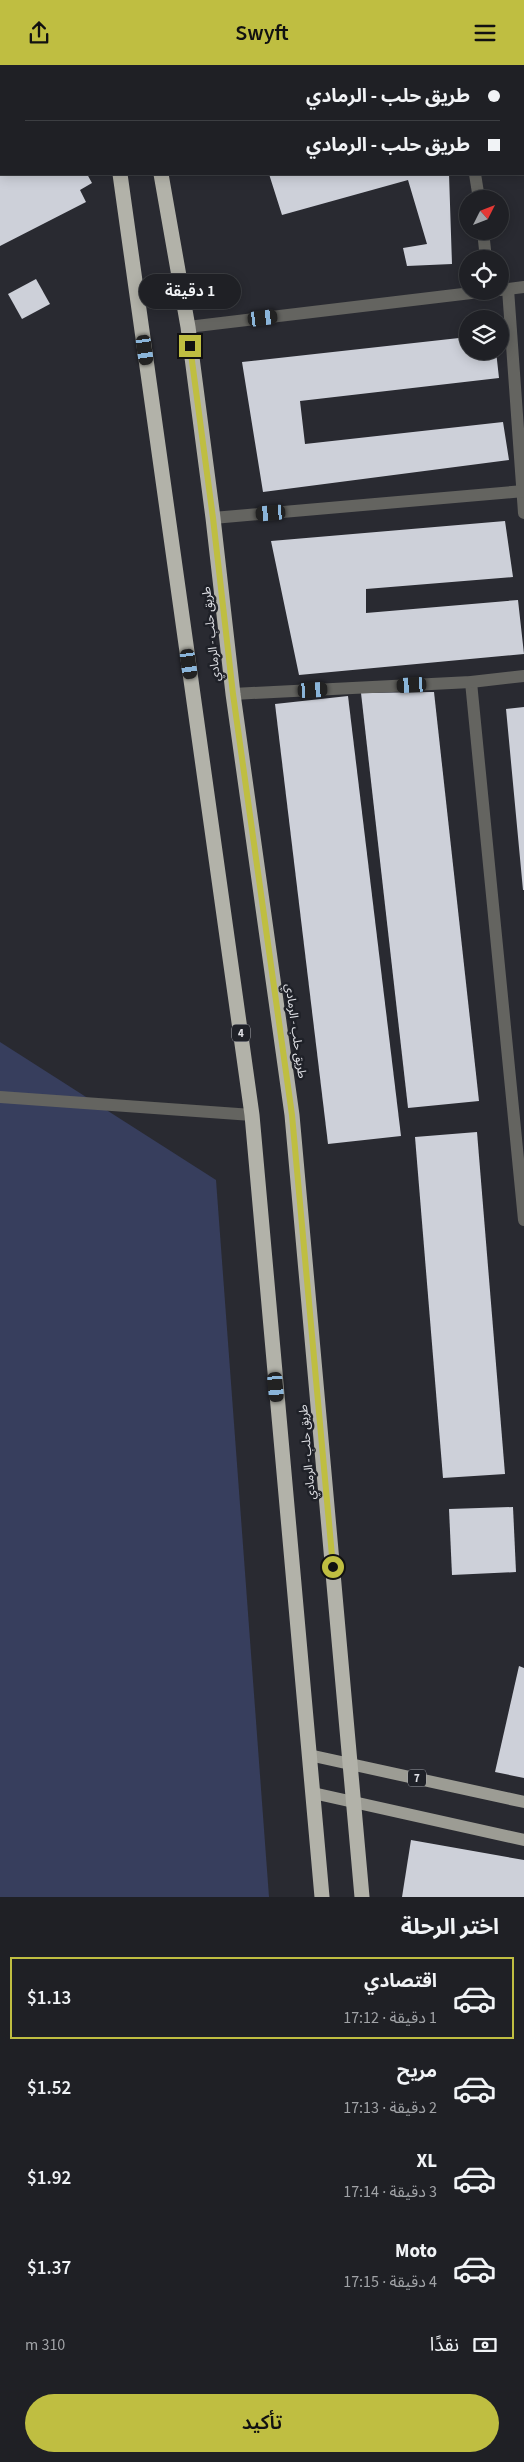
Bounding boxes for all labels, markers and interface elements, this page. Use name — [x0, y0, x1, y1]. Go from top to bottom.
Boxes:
text: Swyft — [235, 17, 289, 49]
icon: share — [25, 19, 53, 47]
icon: menu — [471, 19, 499, 47]
text: طريق حلب - الرمادي — [306, 83, 470, 110]
text: طريق حلب - الرمادي — [306, 132, 470, 159]
north arrow — [459, 190, 509, 240]
map controls — [459, 190, 509, 360]
button: locate — [459, 250, 509, 300]
callout: 1 دقيقة — [139, 273, 241, 309]
text: 1 دقيقة — [165, 280, 215, 302]
car — [247, 309, 278, 327]
button: layers — [459, 310, 509, 360]
car — [135, 334, 154, 366]
route end — [179, 335, 201, 357]
car — [255, 504, 286, 522]
street label: طريق حلب - الرمادي — [198, 586, 226, 682]
car — [179, 648, 198, 680]
car — [396, 677, 427, 693]
car — [297, 682, 328, 698]
street label: طريق حلب - الرمادي — [280, 983, 311, 1080]
road number: 4 — [232, 1025, 250, 1041]
car — [267, 1371, 284, 1403]
street label: طريق حلب - الرمادي — [295, 1404, 321, 1500]
route start — [322, 1556, 344, 1578]
road number: 7 — [408, 1770, 426, 1787]
text: اختر الرحلة — [401, 1911, 499, 1943]
text: اقتصادي — [364, 1968, 437, 1995]
icon: car — [452, 1976, 497, 2021]
text: $1.13 — [27, 1985, 71, 2012]
text: 1 دقيقة · 17:12 — [343, 2007, 437, 2029]
text: مريح — [397, 2058, 437, 2085]
icon: car — [452, 2066, 497, 2111]
text: $1.52 — [27, 2075, 71, 2102]
text: 2 دقيقة · 17:13 — [343, 2097, 437, 2119]
text: XL — [416, 2148, 437, 2175]
icon: car — [452, 2156, 497, 2201]
text: $1.92 — [27, 2165, 71, 2192]
text: 3 دقيقة · 17:14 — [343, 2181, 437, 2203]
text: Moto — [395, 2238, 437, 2265]
icon: car — [452, 2246, 497, 2291]
text: $1.37 — [27, 2255, 71, 2282]
text: 4 دقيقة · 17:15 — [343, 2271, 437, 2293]
icon: cash — [471, 2331, 499, 2359]
text: نقدًا — [430, 2332, 459, 2359]
text: 310 m — [25, 2334, 65, 2356]
button: تأكيد — [25, 2394, 499, 2452]

